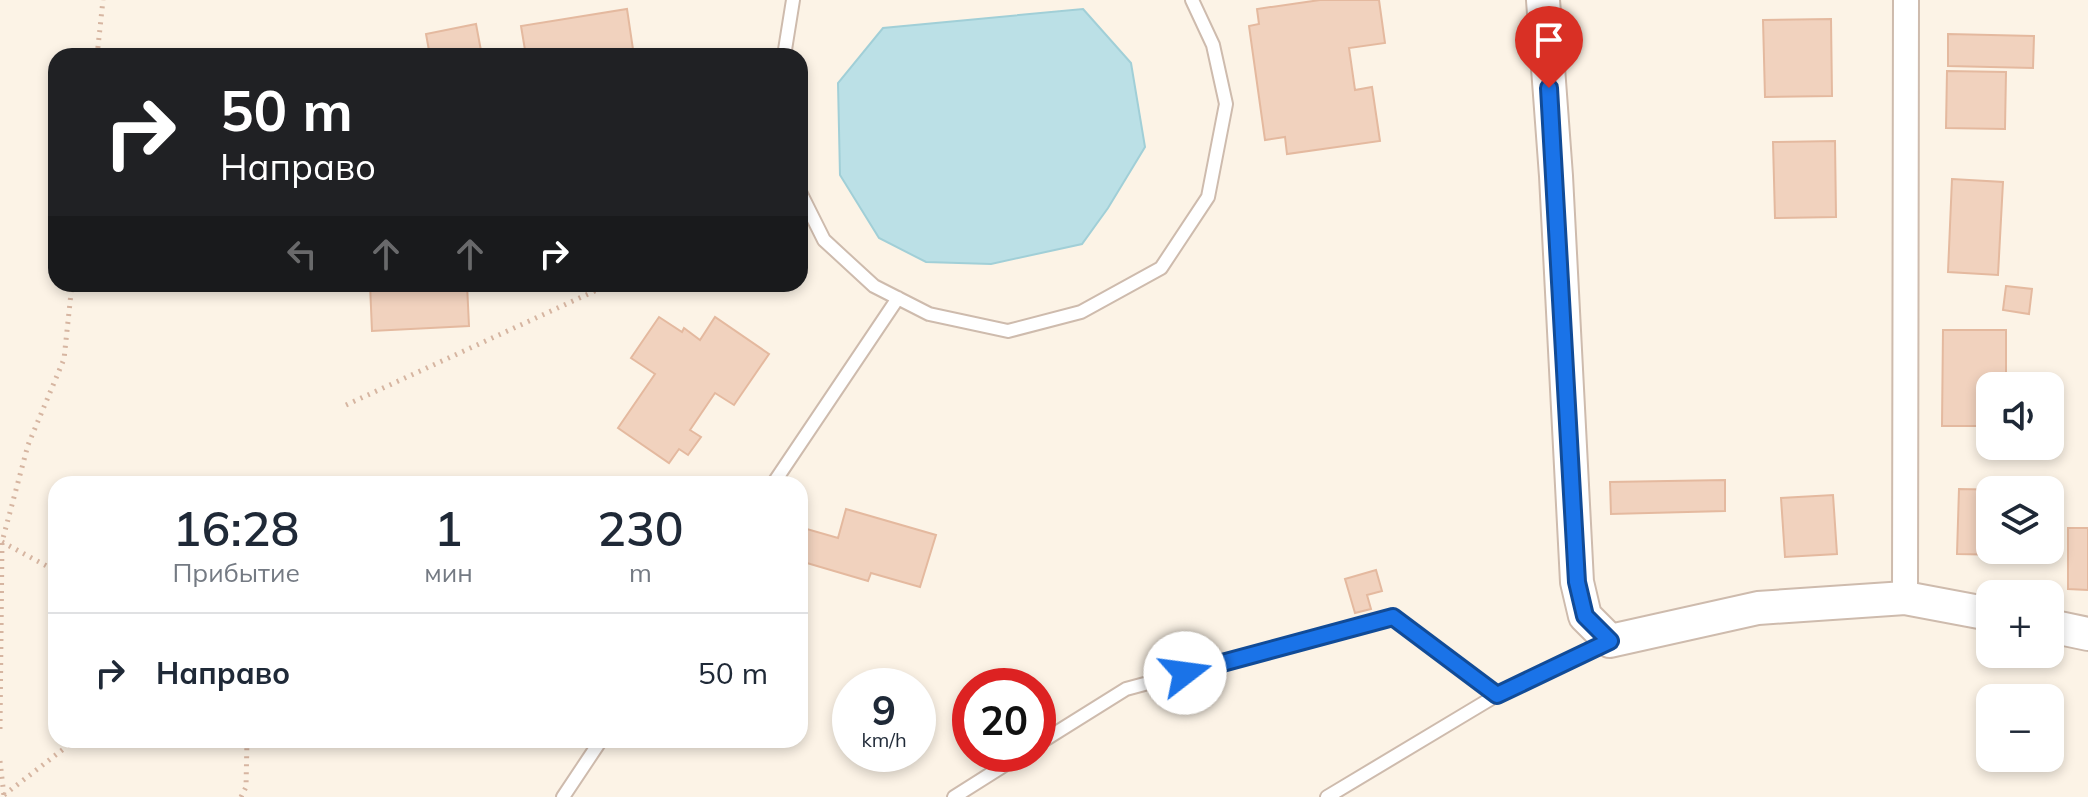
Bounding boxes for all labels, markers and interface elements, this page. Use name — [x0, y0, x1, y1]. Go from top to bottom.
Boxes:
pin — [1515, 6, 1583, 88]
icon: arrive — [1527, 18, 1571, 62]
text: 50 m — [220, 75, 353, 145]
icon: right — [88, 80, 192, 184]
text: Направо — [220, 144, 376, 189]
icon: left — [280, 232, 324, 276]
icon: ahead — [364, 232, 408, 276]
icon: ahead — [448, 232, 492, 276]
icon: right — [532, 232, 576, 276]
map controls — [1976, 372, 2064, 772]
button: sound — [1976, 372, 2064, 460]
button: layers — [1976, 476, 2064, 564]
text: 16:28 — [173, 498, 299, 558]
text: 1 — [434, 498, 463, 558]
text: 230 — [597, 498, 684, 558]
text: Прибытие — [172, 556, 300, 589]
text: мин — [424, 556, 473, 589]
text: m — [629, 556, 652, 589]
button: + — [1976, 580, 2064, 668]
position arrow — [1143, 631, 1227, 715]
icon: right — [88, 651, 132, 695]
text: Направо — [156, 654, 290, 692]
text: 50 m — [698, 654, 768, 692]
speed limit sign: 20 — [952, 668, 1056, 772]
button: − — [1976, 684, 2064, 772]
text: 9 — [872, 685, 896, 735]
text: km/h — [861, 727, 907, 752]

